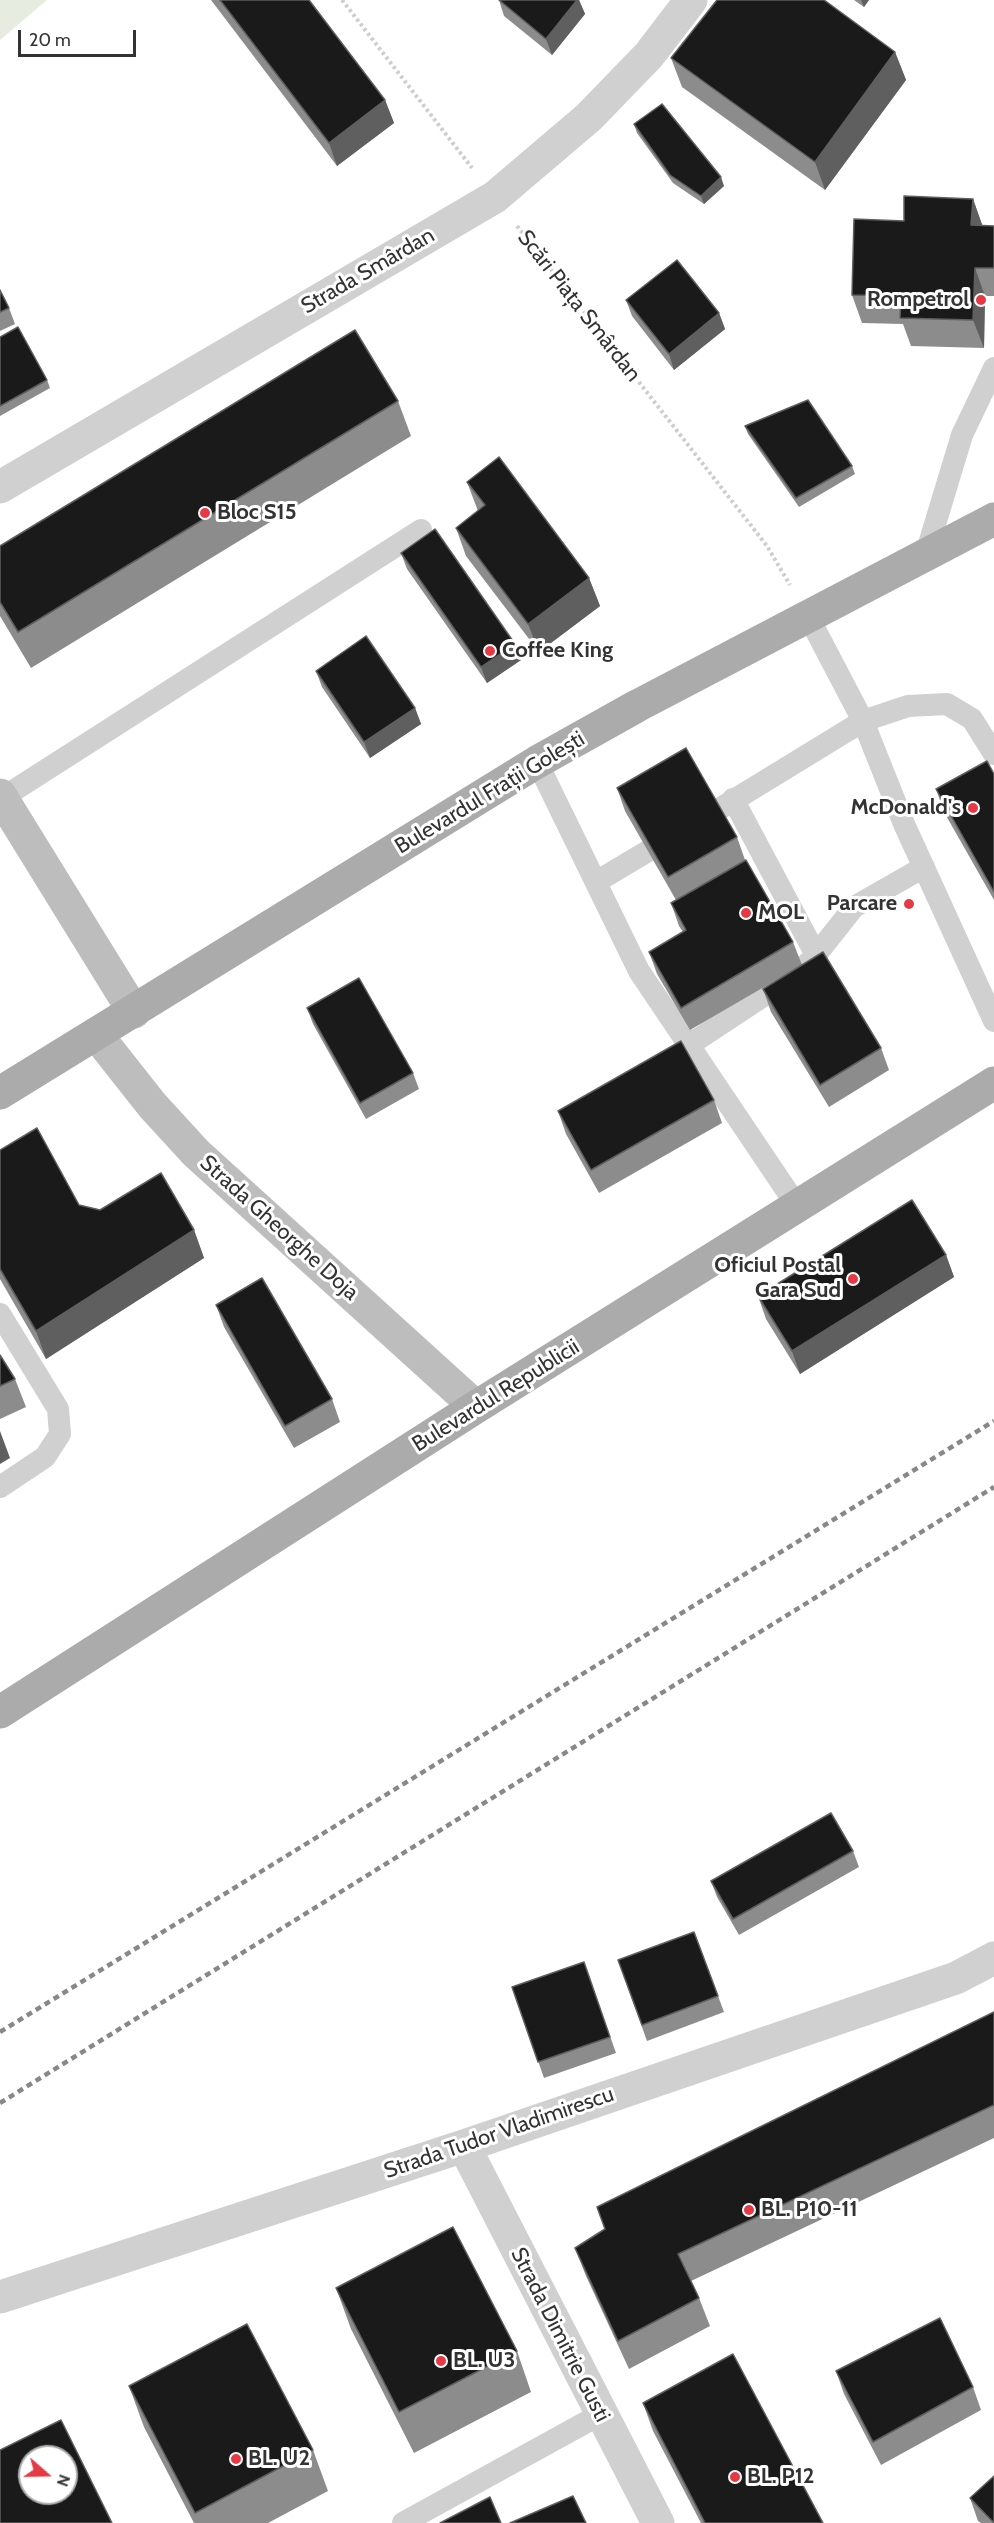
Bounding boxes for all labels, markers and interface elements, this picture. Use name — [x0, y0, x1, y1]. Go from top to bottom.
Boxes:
scale bar — [21, 18, 140, 56]
text: 20 m — [29, 29, 71, 51]
street label: Strada Smârdan — [297, 222, 439, 320]
street label: Scări Piața Smârdan — [512, 225, 646, 387]
place label: Rompetrol — [867, 287, 969, 313]
marker: Rompetrol — [974, 293, 988, 307]
place label: Bloc S15 — [217, 500, 297, 526]
marker: Bloc S15 — [198, 506, 212, 520]
place label: Coffee King — [502, 638, 613, 664]
marker: Coffee King — [483, 644, 497, 658]
street label: Bulevardul Frații Golești — [390, 726, 590, 860]
place label: McDonald's — [850, 795, 961, 821]
marker: McDonald's — [966, 801, 980, 815]
place label: Parcare — [827, 891, 897, 917]
marker: Parcare — [902, 897, 916, 911]
place label: MOL — [758, 900, 804, 926]
marker: MOL — [739, 906, 753, 920]
street label: Strada Gheorghe Doja — [194, 1150, 364, 1306]
place label: Oficiul Postal Gara Sud — [714, 1253, 841, 1304]
marker: Oficiul Postal Gara Sud — [846, 1272, 860, 1286]
street label: Bulevardul Republicii — [408, 1334, 584, 1458]
street label: Strada Tudor Vladimirescu — [381, 2081, 617, 2185]
place label: BL. P10-11 — [761, 2197, 858, 2223]
marker: BL. P10-11 — [742, 2203, 756, 2217]
street label: Strada Dimitrie Gusti — [505, 2243, 615, 2427]
place label: BL. U3 — [453, 2348, 515, 2374]
marker: BL. U3 — [434, 2354, 448, 2368]
north arrow — [18, 2445, 78, 2505]
place label: BL. U2 — [248, 2446, 310, 2472]
marker: BL. U2 — [229, 2452, 243, 2466]
place label: BL. P12 — [747, 2464, 814, 2490]
marker: BL. P12 — [728, 2470, 742, 2484]
text: N — [53, 2472, 74, 2489]

